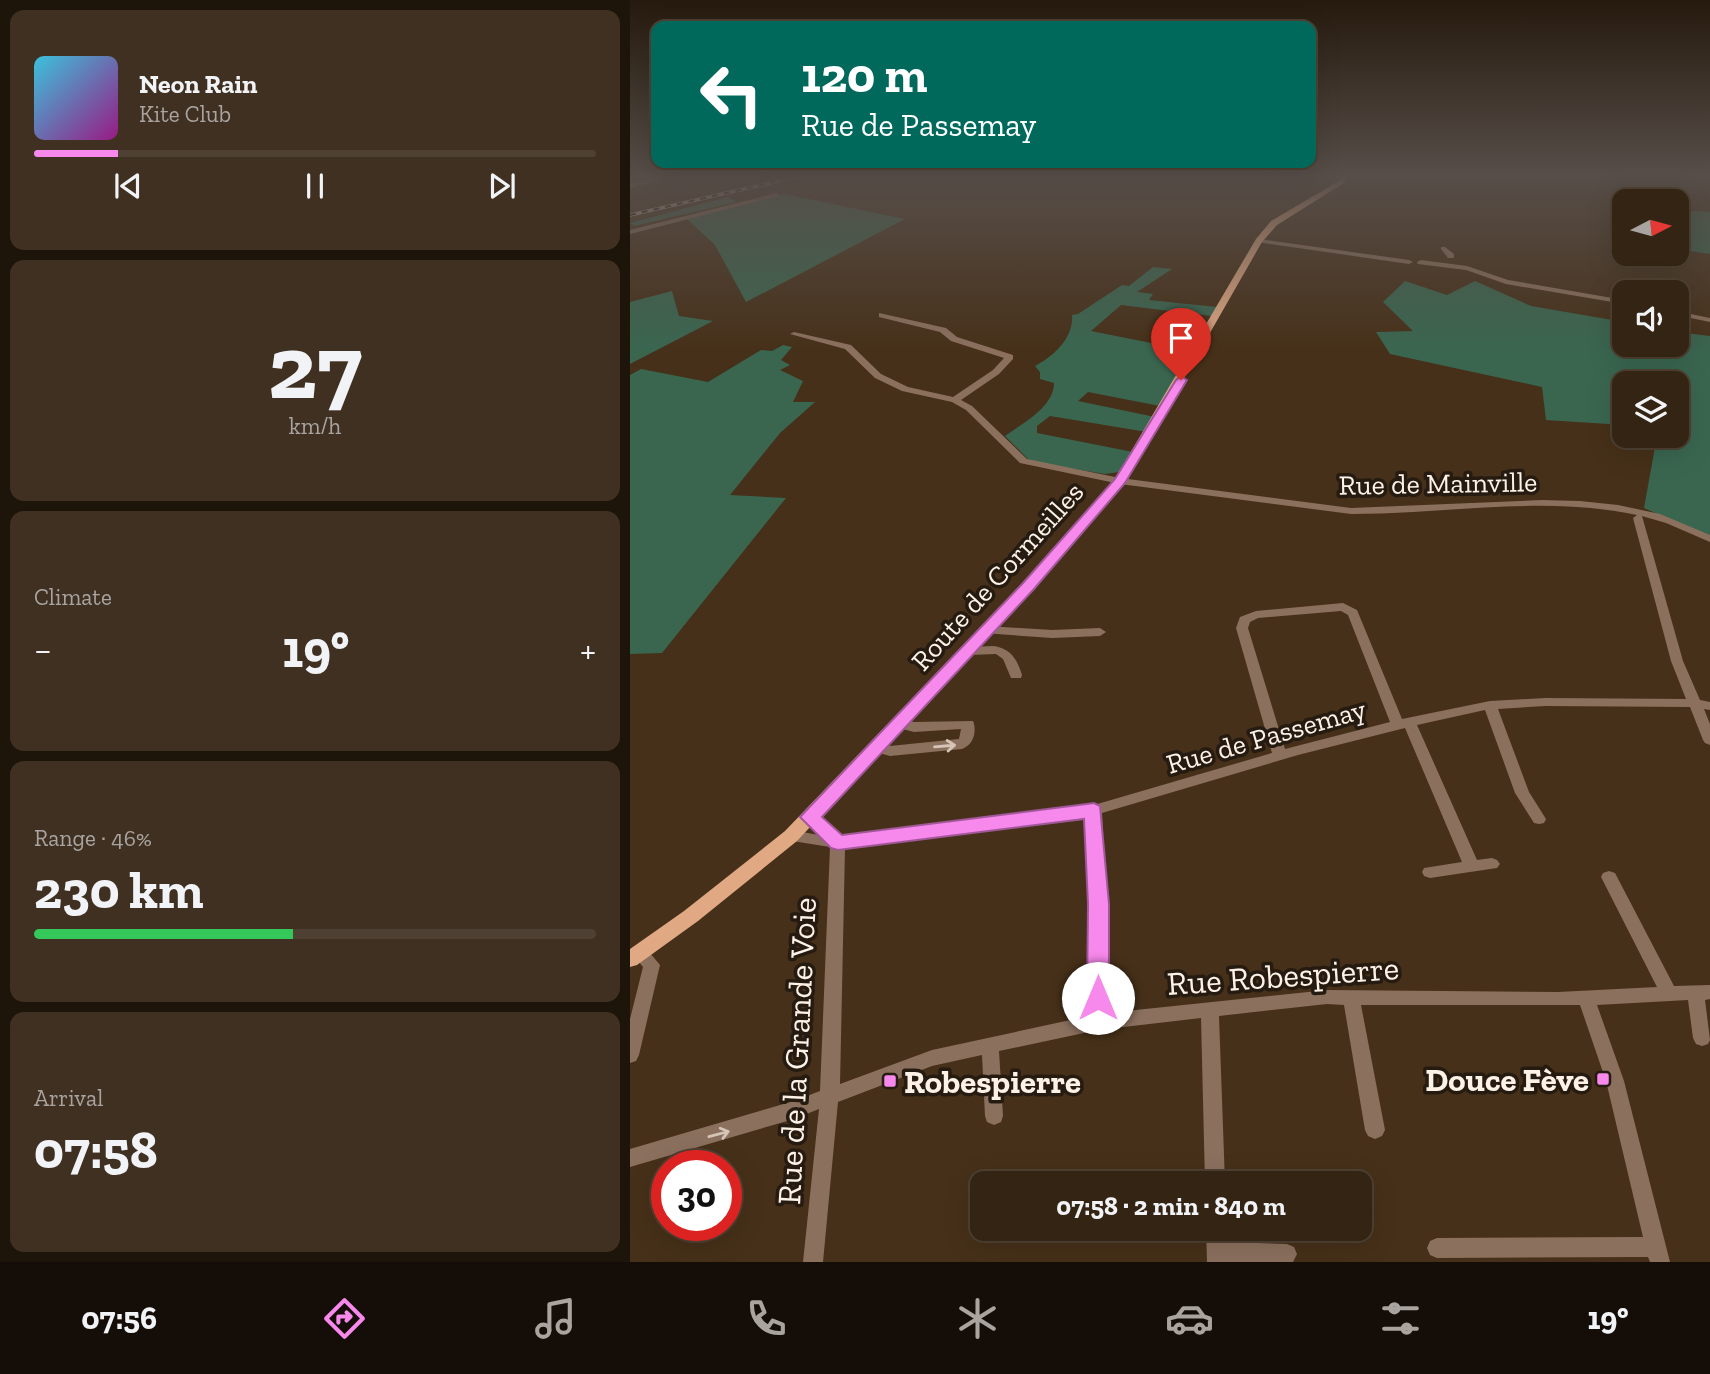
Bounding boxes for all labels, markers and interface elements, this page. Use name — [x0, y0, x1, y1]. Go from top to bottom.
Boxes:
text: 120 m — [801, 46, 927, 105]
icon: left — [686, 49, 777, 140]
text: Neon Rain — [139, 68, 257, 100]
text: Kite Club — [139, 100, 231, 128]
text: Rue de Passemay — [801, 106, 1036, 144]
icon: previous — [109, 167, 147, 205]
icon: pause — [296, 167, 334, 205]
icon: next — [483, 167, 521, 205]
north arrow — [1612, 189, 1689, 266]
map controls — [1612, 189, 1689, 448]
button: sound — [1612, 280, 1689, 357]
pin — [1151, 308, 1211, 380]
text: 27 — [268, 312, 362, 421]
icon: arrive — [1162, 319, 1200, 357]
button: layers — [1612, 371, 1689, 448]
text: km/h — [289, 412, 341, 440]
street label: Rue de Mainville — [1338, 465, 1538, 502]
street label: Route de Cormeilles — [904, 476, 1090, 677]
text: Climate — [34, 583, 112, 611]
text: 19° — [282, 618, 349, 680]
text: − — [34, 627, 52, 673]
text: + — [580, 627, 596, 673]
street label: Rue de Passemay — [1163, 692, 1370, 781]
one-way arrow — [933, 739, 956, 752]
text: Range · 46% — [34, 824, 152, 852]
text: 230 km — [34, 859, 204, 921]
street label: Rue de la Grande Voie — [769, 896, 824, 1206]
street label: Rue Robespierre — [1166, 948, 1400, 1003]
position arrow — [1061, 961, 1135, 1035]
place label: Douce Fève — [1425, 1060, 1589, 1099]
place label: Robespierre — [904, 1062, 1081, 1101]
marker: Douce Fève — [1595, 1071, 1611, 1087]
marker: Robespierre — [882, 1073, 898, 1089]
text: Arrival — [34, 1084, 103, 1112]
text: 07:58 — [34, 1119, 158, 1181]
one-way arrow — [708, 1126, 730, 1139]
speed limit sign: 30 — [651, 1150, 742, 1241]
text: 07:58 · 2 min · 840 m — [1056, 1190, 1286, 1222]
icon: directions — [320, 1294, 369, 1343]
icon: music — [531, 1294, 580, 1343]
icon: phone — [742, 1294, 791, 1343]
icon: climate — [953, 1294, 1002, 1343]
icon: car — [1165, 1294, 1214, 1343]
icon: filters — [1376, 1294, 1425, 1343]
text: 07:56 — [81, 1299, 157, 1337]
text: 19° — [1587, 1299, 1629, 1337]

